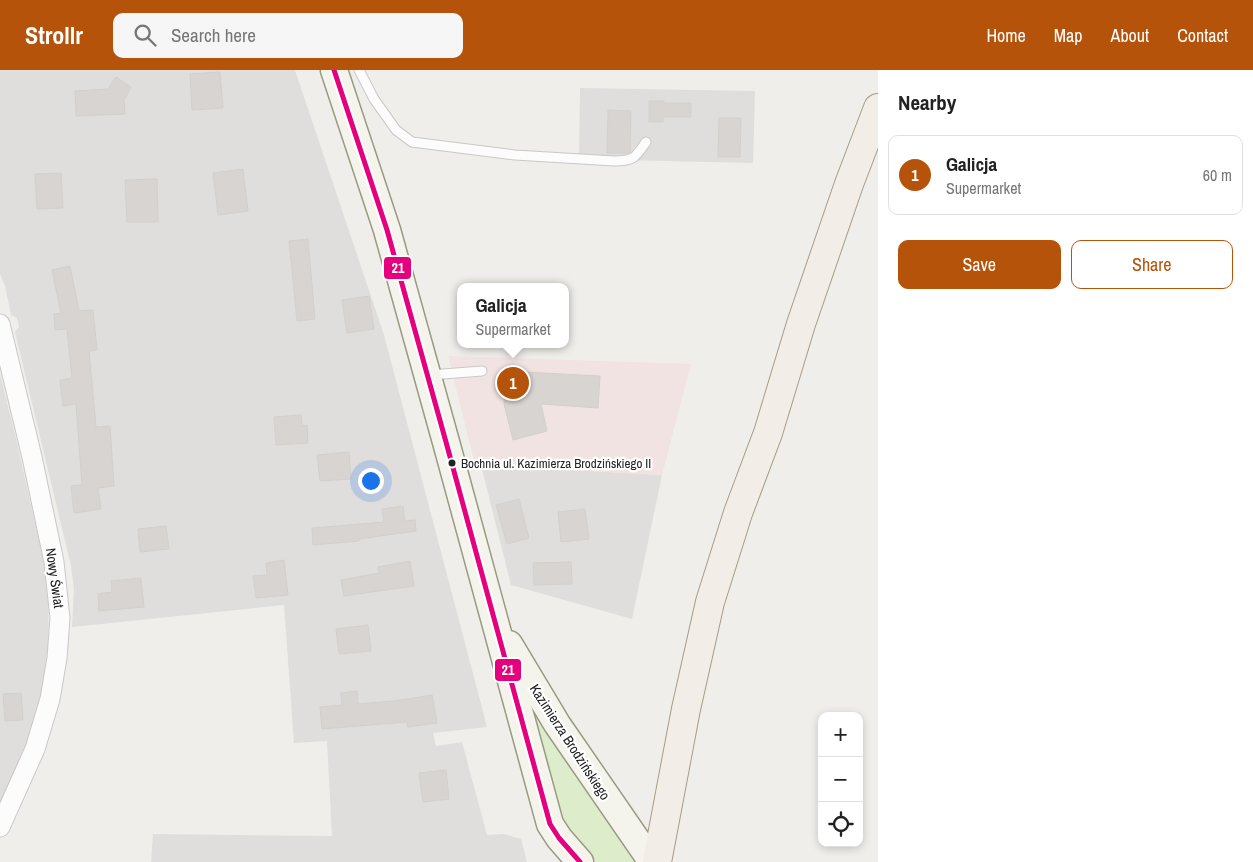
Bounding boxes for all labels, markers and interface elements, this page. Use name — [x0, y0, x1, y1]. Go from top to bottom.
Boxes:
search box — [113, 13, 463, 58]
text: Strollr — [25, 19, 83, 51]
icon: search — [131, 21, 159, 49]
text: Search here — [171, 22, 256, 48]
text: Home — [986, 23, 1026, 48]
text: Map — [1054, 23, 1083, 48]
text: About — [1111, 23, 1149, 48]
text: Contact — [1177, 23, 1228, 48]
text: Nearby — [898, 88, 956, 117]
text: Galicja — [946, 151, 997, 177]
text: 1 — [911, 164, 919, 186]
text: 60 m — [1203, 164, 1232, 186]
text: Supermarket — [946, 177, 1021, 199]
button: Save — [898, 240, 1061, 289]
button: Share — [1071, 240, 1233, 289]
line badge: 21 — [383, 256, 412, 280]
text: 21 — [392, 259, 405, 277]
popup — [457, 283, 569, 348]
text: Galicja — [475, 292, 527, 318]
text: Supermarket — [475, 318, 551, 340]
pin: 1 — [497, 364, 529, 402]
place label: Bochnia ul. Kazimierza Brodzińskiego II — [461, 455, 651, 472]
marker: Bochnia ul. Kazimierza Brodzińskiego II — [447, 458, 457, 468]
your location — [358, 468, 384, 494]
street label: Nowy Świat — [42, 547, 68, 609]
line badge: 21 — [494, 658, 522, 682]
text: 21 — [502, 661, 515, 679]
street label: Kazimierza Brodzińskiego — [526, 681, 614, 803]
map controls — [818, 712, 863, 847]
button: + — [818, 712, 863, 757]
button: − — [818, 757, 863, 802]
button: locate — [818, 802, 863, 847]

